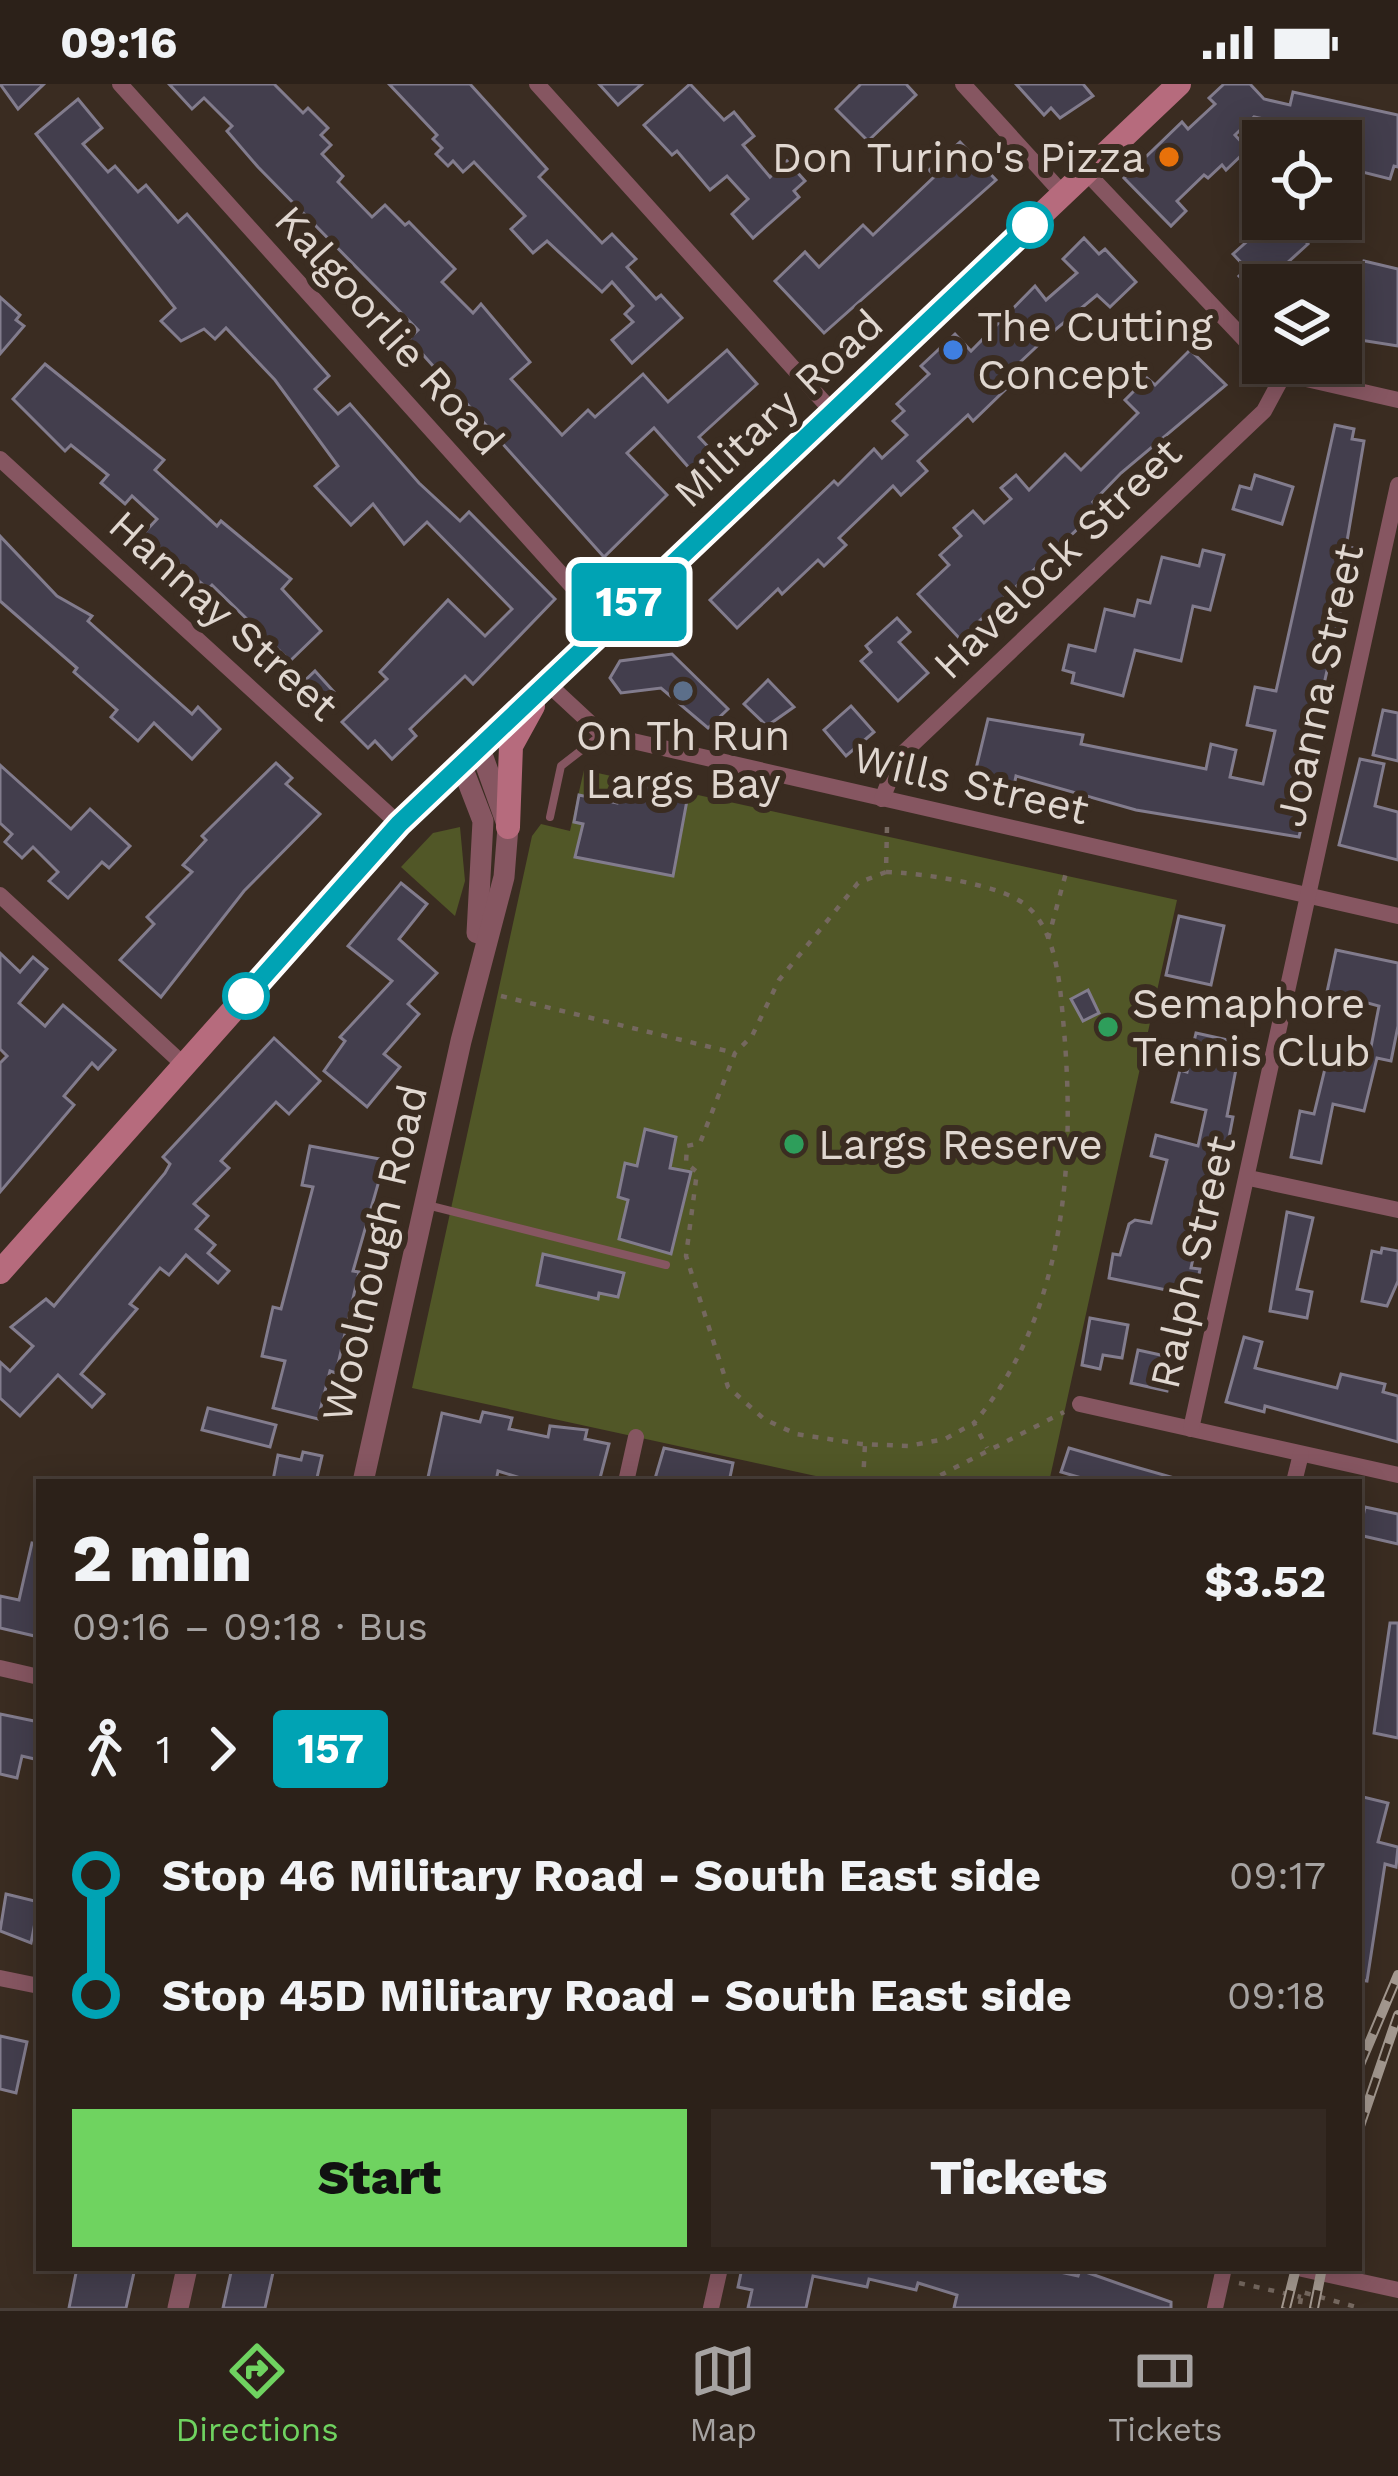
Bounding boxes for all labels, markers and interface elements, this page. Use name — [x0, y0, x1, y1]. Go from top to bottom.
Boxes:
text: 09:16 — [60, 16, 177, 69]
map controls — [1242, 120, 1362, 384]
button: locate — [1242, 120, 1362, 240]
place label: Don Turino's Pizza — [772, 133, 1145, 182]
marker: Don Turino's Pizza — [1156, 144, 1182, 170]
street label: Kalgoorlie Road — [265, 196, 514, 465]
unlabelled marker — [1008, 203, 1052, 247]
button: layers — [1242, 264, 1362, 384]
street label: Military Road — [664, 299, 893, 517]
place label: The Cutting Concept — [977, 302, 1213, 399]
marker: The Cutting Concept — [940, 337, 966, 363]
street label: Havelock Street — [923, 428, 1191, 689]
street label: Hannay Street — [99, 500, 348, 731]
street label: Joanna Street — [1266, 539, 1373, 831]
line badge: 157 — [560, 563, 698, 641]
text: 157 — [596, 577, 662, 626]
marker: On Th Run Largs Bay — [670, 678, 696, 704]
place label: On Th Run Largs Bay — [576, 711, 790, 808]
street label: Wills Street — [848, 733, 1093, 834]
unlabelled marker — [224, 974, 268, 1018]
place label: Semaphore Tennis Club — [1132, 979, 1371, 1076]
marker: Semaphore Tennis Club — [1095, 1014, 1121, 1040]
street label: Woolnough Road — [312, 1080, 437, 1426]
place label: Largs Reserve — [818, 1120, 1103, 1169]
marker: Largs Reserve — [781, 1131, 807, 1157]
street label: Ralph Street — [1140, 1131, 1245, 1393]
text: 2 min — [72, 1520, 252, 1597]
text: $3.52 — [1204, 1555, 1326, 1608]
text: 09:16 – 09:18 · Bus — [72, 1604, 428, 1649]
icon: walk — [72, 1716, 138, 1782]
icon: forward — [189, 1716, 255, 1782]
text: 157 — [297, 1724, 364, 1773]
text: 1 — [156, 1727, 171, 1772]
text: Stop 46 Military Road - South East side — [162, 1849, 1041, 1902]
text: 09:17 — [1229, 1853, 1326, 1898]
text: Stop 45D Military Road - South East side — [162, 1969, 1072, 2022]
text: 09:18 — [1227, 1973, 1326, 2018]
button: Start — [72, 2109, 687, 2247]
button: Tickets — [711, 2109, 1326, 2247]
tab: Directions — [176, 2338, 339, 2449]
tab: Map — [690, 2338, 757, 2449]
tab: Tickets — [1108, 2338, 1223, 2449]

